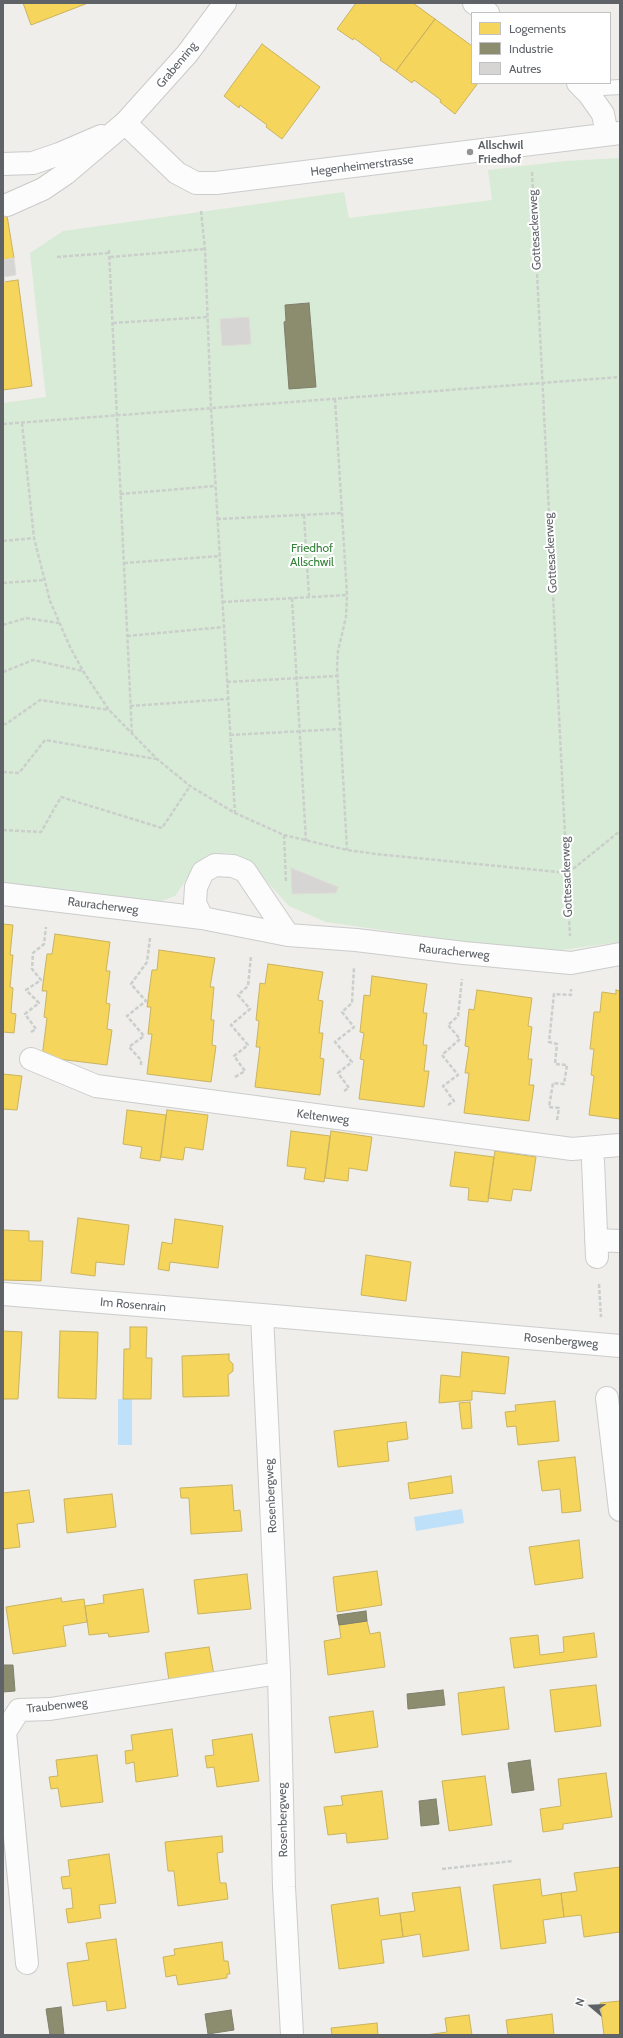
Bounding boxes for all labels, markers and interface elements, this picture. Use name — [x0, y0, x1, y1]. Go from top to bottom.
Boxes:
legend — [471, 12, 611, 84]
text: Logements — [509, 21, 566, 36]
street label: Grabenring — [153, 39, 201, 91]
text: Industrie — [509, 41, 553, 56]
text: Autres — [509, 61, 541, 76]
place label: Allschwil Friedhof — [478, 138, 523, 166]
marker: Allschwil Friedhof — [465, 147, 475, 157]
street label: Hegenheimerstrasse — [310, 153, 414, 179]
street label: Gottesackerweg — [526, 189, 544, 271]
street label: Gottesackerweg — [542, 512, 560, 594]
park label: Friedhof Allschwil — [290, 541, 334, 569]
street label: Gottesackerweg — [558, 836, 576, 918]
street label: Rauracherweg — [67, 895, 139, 917]
street label: Rauracherweg — [418, 941, 490, 963]
street label: Keltenweg — [296, 1107, 350, 1127]
street label: Im Rosenrain — [99, 1295, 167, 1315]
street label: Rosenbergweg — [523, 1331, 599, 1351]
street label: Rosenbergweg — [262, 1458, 280, 1534]
street label: Traubenweg — [26, 1696, 88, 1716]
street label: Rosenbergweg — [275, 1783, 291, 1857]
north arrow — [571, 1986, 611, 2026]
text: N — [572, 1996, 588, 2008]

